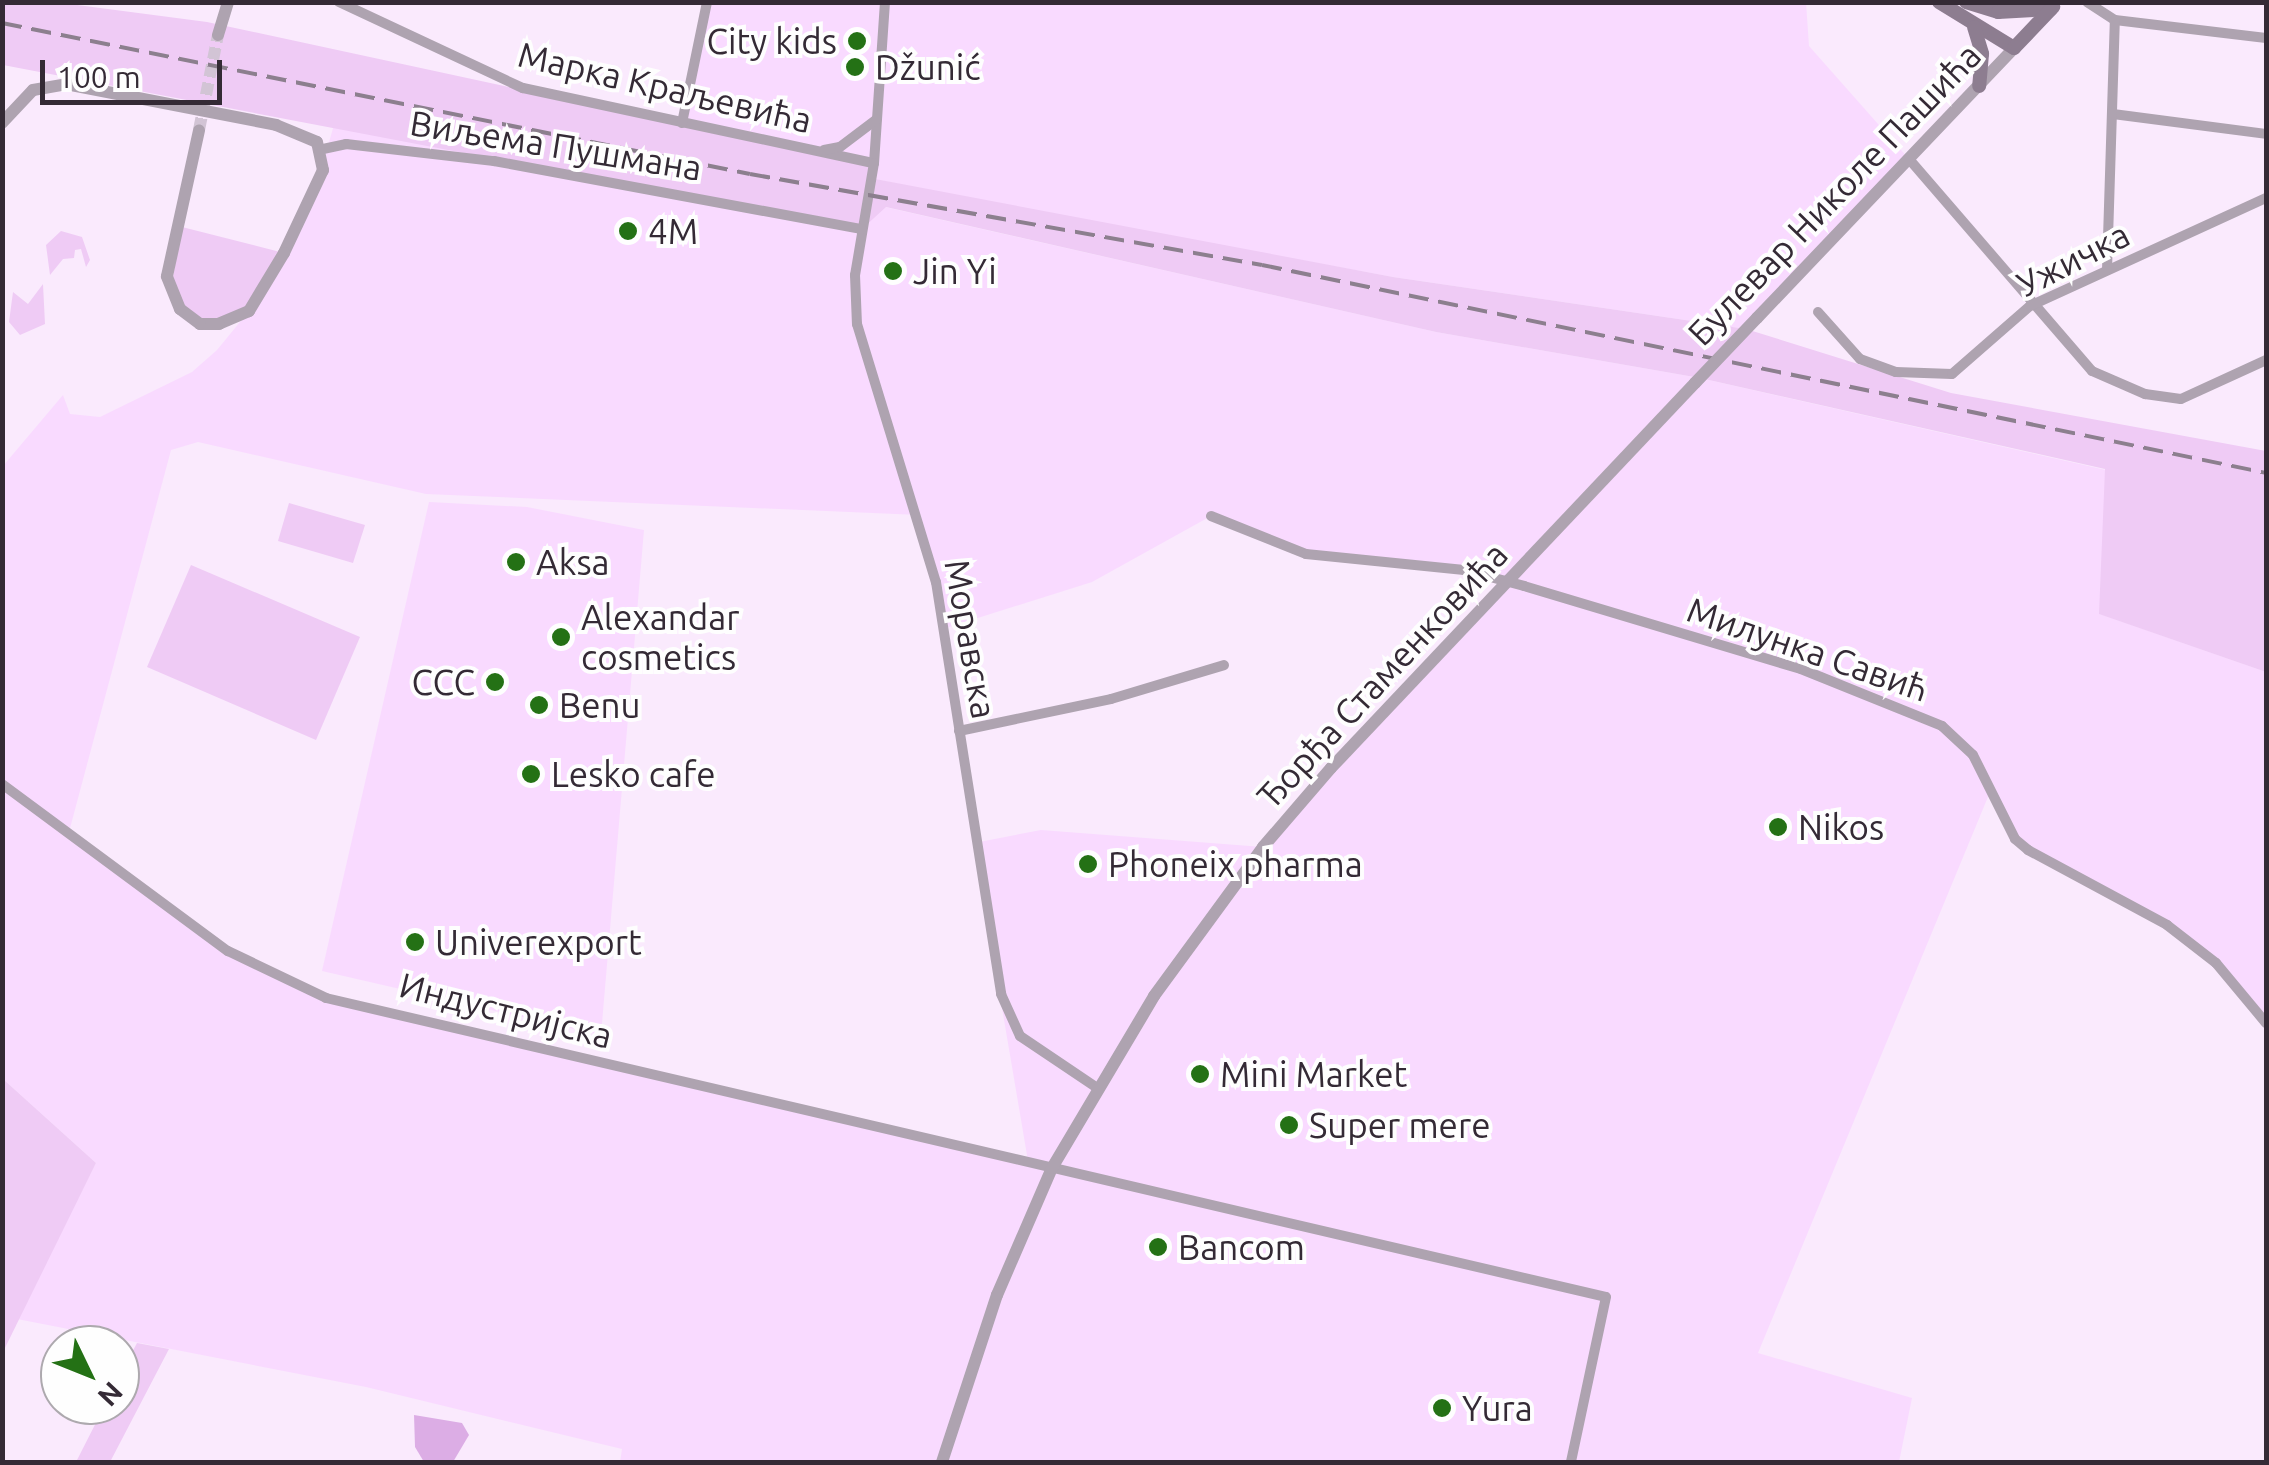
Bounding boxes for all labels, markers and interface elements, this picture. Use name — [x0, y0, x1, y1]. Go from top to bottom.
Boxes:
place label: City kids — [707, 20, 837, 62]
marker: City kids — [846, 30, 868, 52]
street label: Марка Краљевића — [514, 33, 816, 141]
street label: Булевар Николе Пашића — [1679, 34, 1989, 354]
scale bar — [45, 40, 228, 102]
place label: Džunić — [875, 46, 981, 88]
marker: Džunić — [844, 56, 866, 78]
text: 100 m — [57, 60, 141, 94]
street label: Виљема Пушмана — [407, 101, 705, 189]
place label: 4M — [648, 210, 698, 252]
street label: Ужичка — [2010, 213, 2136, 305]
marker: 4M — [617, 220, 639, 242]
place label: Jin Yi — [913, 250, 997, 292]
marker: Jin Yi — [882, 260, 904, 282]
street label: Ђорђа Стаменковића — [1248, 534, 1516, 816]
place label: Aksa — [536, 541, 610, 583]
marker: Aksa — [505, 551, 527, 573]
street label: Моравска — [936, 556, 1006, 722]
street label: Милунка Савић — [1682, 588, 1934, 710]
place label: Alexandar cosmetics — [581, 596, 740, 678]
marker: Alexandar cosmetics — [550, 626, 572, 648]
place label: CCC — [411, 661, 475, 703]
marker: CCC — [484, 671, 506, 693]
place label: Benu — [559, 684, 641, 726]
marker: Benu — [528, 694, 550, 716]
place label: Lesko cafe — [551, 753, 716, 795]
marker: Lesko cafe — [520, 763, 542, 785]
place label: Nikos — [1798, 806, 1884, 848]
marker: Nikos — [1767, 816, 1789, 838]
place label: Phoneix pharma — [1108, 843, 1363, 885]
marker: Phoneix pharma — [1077, 853, 1099, 875]
place label: Univerexport — [435, 921, 642, 963]
marker: Univerexport — [404, 931, 426, 953]
street label: Индустријска — [395, 963, 617, 1057]
place label: Mini Market — [1220, 1053, 1407, 1095]
marker: Mini Market — [1189, 1063, 1211, 1085]
place label: Super mere — [1309, 1104, 1490, 1146]
marker: Super mere — [1278, 1114, 1300, 1136]
place label: Bancom — [1178, 1226, 1305, 1268]
marker: Bancom — [1147, 1236, 1169, 1258]
north arrow — [40, 1325, 140, 1425]
text: N — [92, 1376, 129, 1413]
place label: Yura — [1462, 1387, 1533, 1429]
marker: Yura — [1431, 1397, 1453, 1419]

